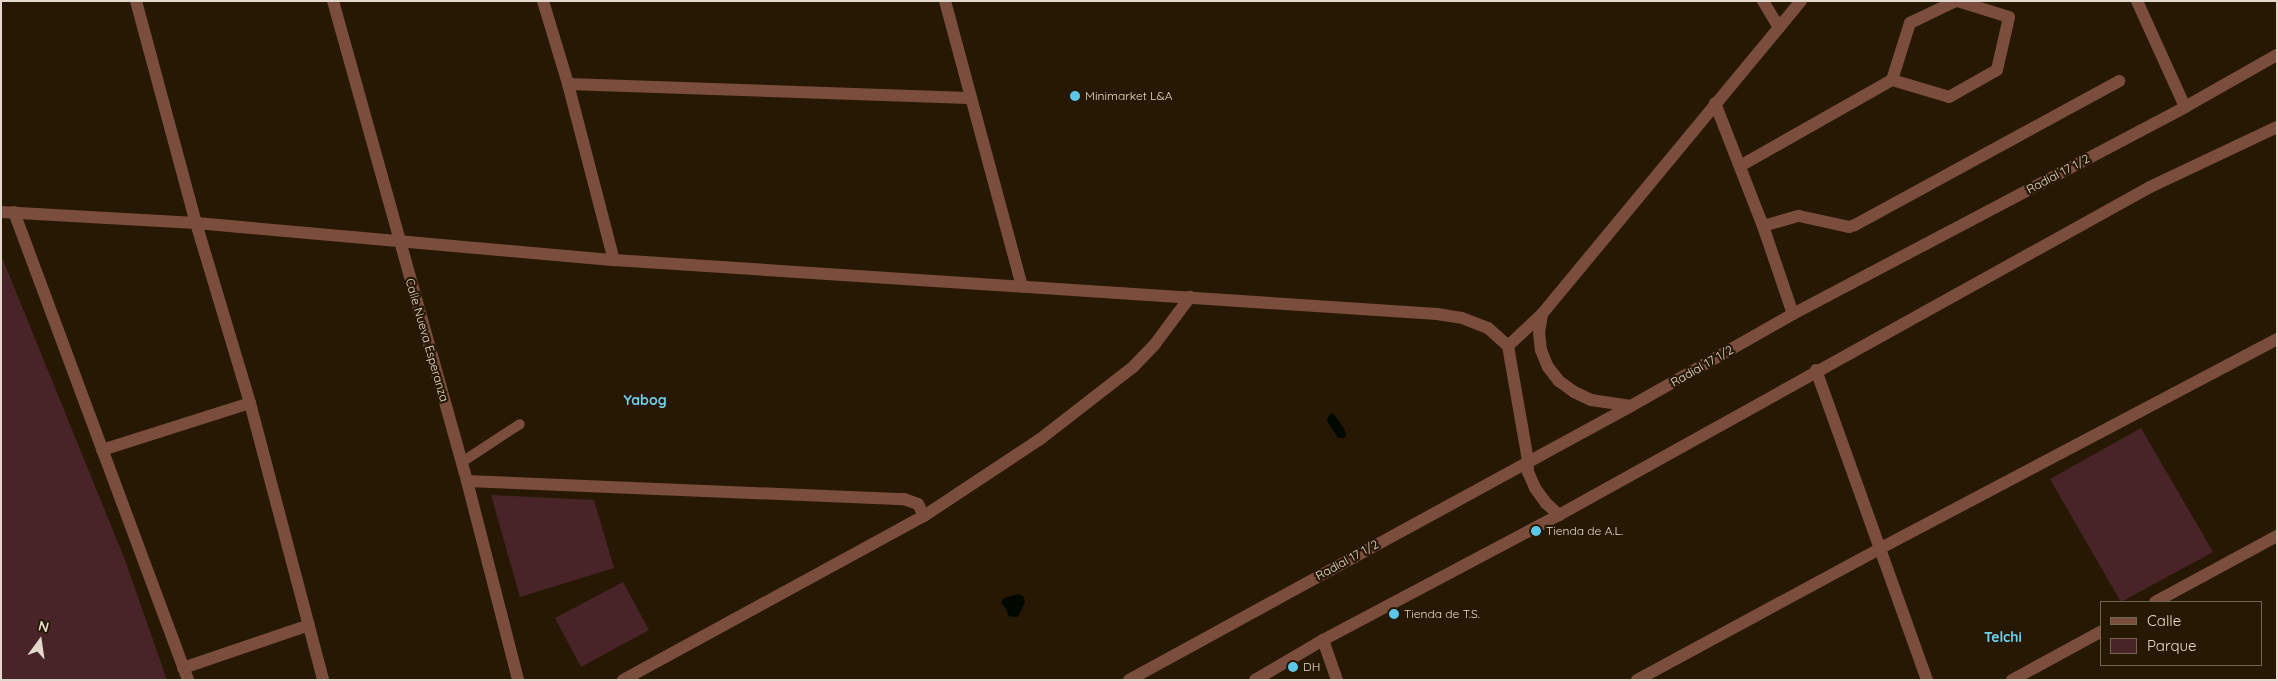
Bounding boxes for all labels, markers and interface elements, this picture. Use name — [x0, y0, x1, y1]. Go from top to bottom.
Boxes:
place label: Minimarket L&A — [1085, 89, 1172, 103]
marker: Minimarket L&A — [1069, 90, 1081, 102]
street label: Radial 17 1/2 — [2024, 151, 2092, 197]
street label: Calle Nueva Esperanza — [402, 277, 452, 403]
street label: Radial 17 1/2 — [1668, 342, 1736, 390]
district label: Yabog — [623, 392, 667, 408]
place label: Tienda de A.L. — [1546, 524, 1623, 538]
marker: Tienda de A.L. — [1530, 525, 1542, 537]
street label: Radial 17 1/2 — [1313, 537, 1381, 583]
legend — [2100, 601, 2263, 666]
place label: Tienda de T.S. — [1404, 607, 1480, 621]
marker: Tienda de T.S. — [1388, 608, 1400, 620]
text: Calle — [2147, 611, 2181, 630]
north arrow — [15, 616, 65, 666]
text: N — [36, 616, 51, 636]
district label: Telchi — [1984, 629, 2022, 645]
text: Parque — [2147, 636, 2197, 655]
place label: DH — [1303, 660, 1320, 674]
marker: DH — [1287, 661, 1299, 673]

